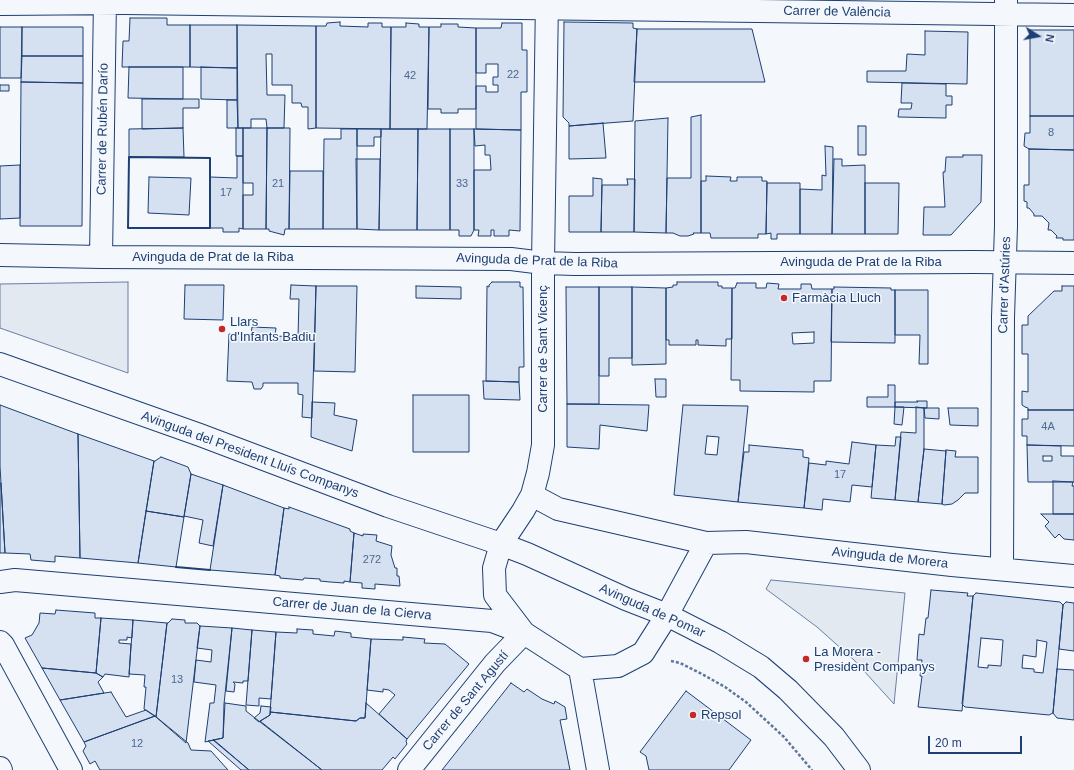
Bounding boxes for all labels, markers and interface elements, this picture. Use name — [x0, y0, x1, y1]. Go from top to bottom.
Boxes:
street label: Carrer de València — [783, 3, 891, 21]
north arrow — [1018, 16, 1058, 56]
text: N — [1043, 33, 1056, 43]
street label: Carrer de Rubén Darío — [94, 63, 112, 195]
house number: 22 — [507, 68, 519, 82]
house number: 42 — [404, 69, 416, 83]
house number: 8 — [1048, 126, 1054, 140]
house number: 21 — [272, 177, 284, 191]
house number: 33 — [456, 177, 468, 191]
house number: 17 — [220, 186, 232, 200]
street label: Carrer d'Astúries — [996, 236, 1014, 334]
street label: Avinguda de Prat de la Riba — [132, 249, 294, 265]
street label: Avinguda de Prat de la Riba — [456, 250, 618, 272]
street label: Avinguda de Prat de la Riba — [780, 254, 942, 270]
street label: Carrer de Sant Vicenç — [535, 285, 551, 413]
place label: Farmàcia Lluch — [792, 290, 881, 306]
marker: Farmàcia Lluch — [779, 293, 789, 303]
place label: Llars d'Infants Badiu — [230, 314, 316, 345]
marker: Llars d'Infants Badiu — [217, 324, 227, 334]
street label: Avinguda del President Lluís Companys — [139, 408, 361, 502]
house number: 4A — [1041, 420, 1055, 434]
house number: 17 — [834, 468, 846, 482]
street label: Avinguda de Morera — [831, 544, 949, 572]
house number: 272 — [363, 553, 381, 567]
street label: Avinguda de Pomar — [597, 581, 707, 641]
street label: Carrer de Juan de la Cierva — [272, 594, 432, 624]
place label: La Morera - President Companys — [814, 644, 935, 675]
street label: Carrer de Sant Agustí — [420, 648, 512, 754]
marker: La Morera - President Companys — [801, 654, 811, 664]
house number: 13 — [171, 673, 183, 687]
place label: Repsol — [701, 707, 741, 723]
marker: Repsol — [688, 710, 698, 720]
scale bar — [930, 728, 1024, 754]
text: 20 m — [935, 736, 962, 750]
house number: 12 — [131, 737, 143, 751]

